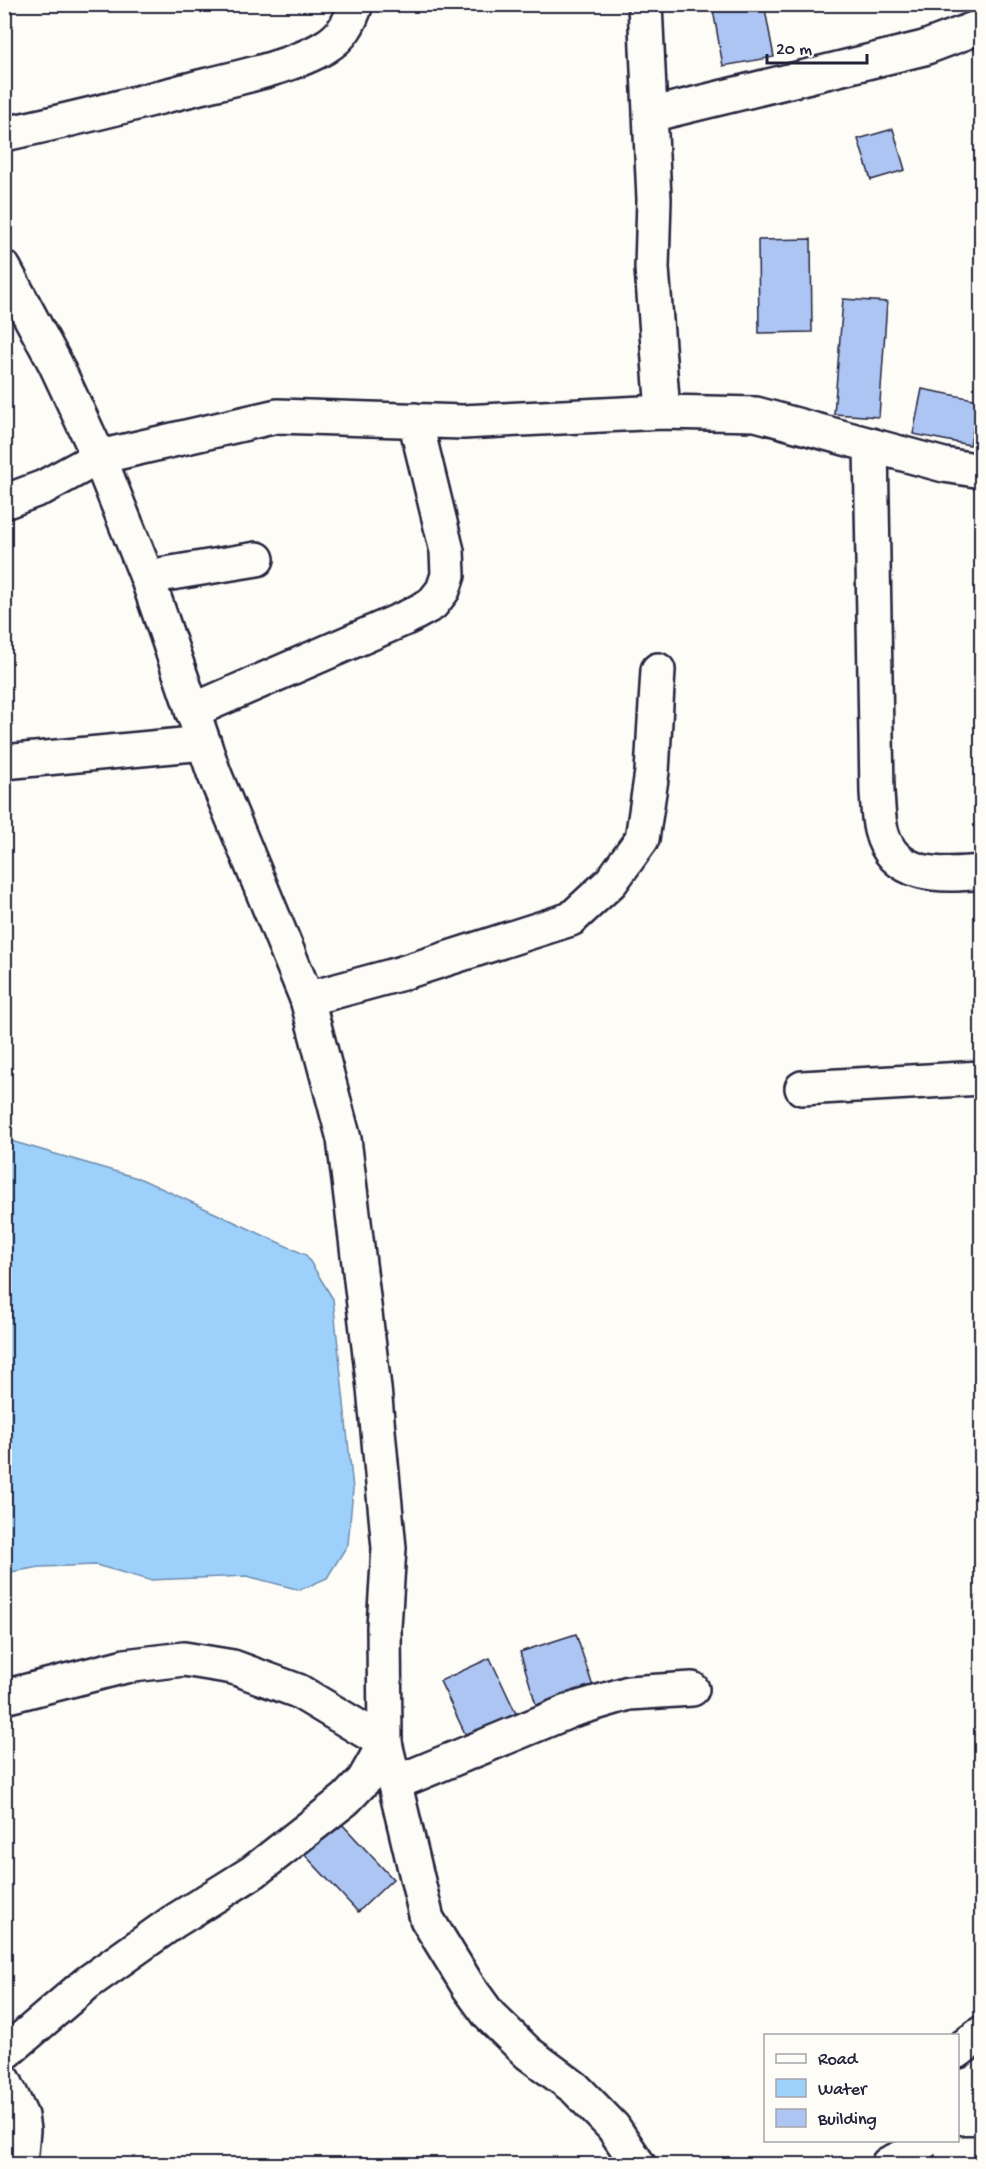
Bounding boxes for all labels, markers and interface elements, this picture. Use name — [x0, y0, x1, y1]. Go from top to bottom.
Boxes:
scale bar — [767, 27, 868, 65]
text: 20 m — [776, 40, 812, 61]
legend — [764, 2034, 959, 2142]
text: Road — [818, 2050, 859, 2071]
text: Water — [818, 2080, 868, 2101]
text: Building — [817, 2110, 877, 2131]

